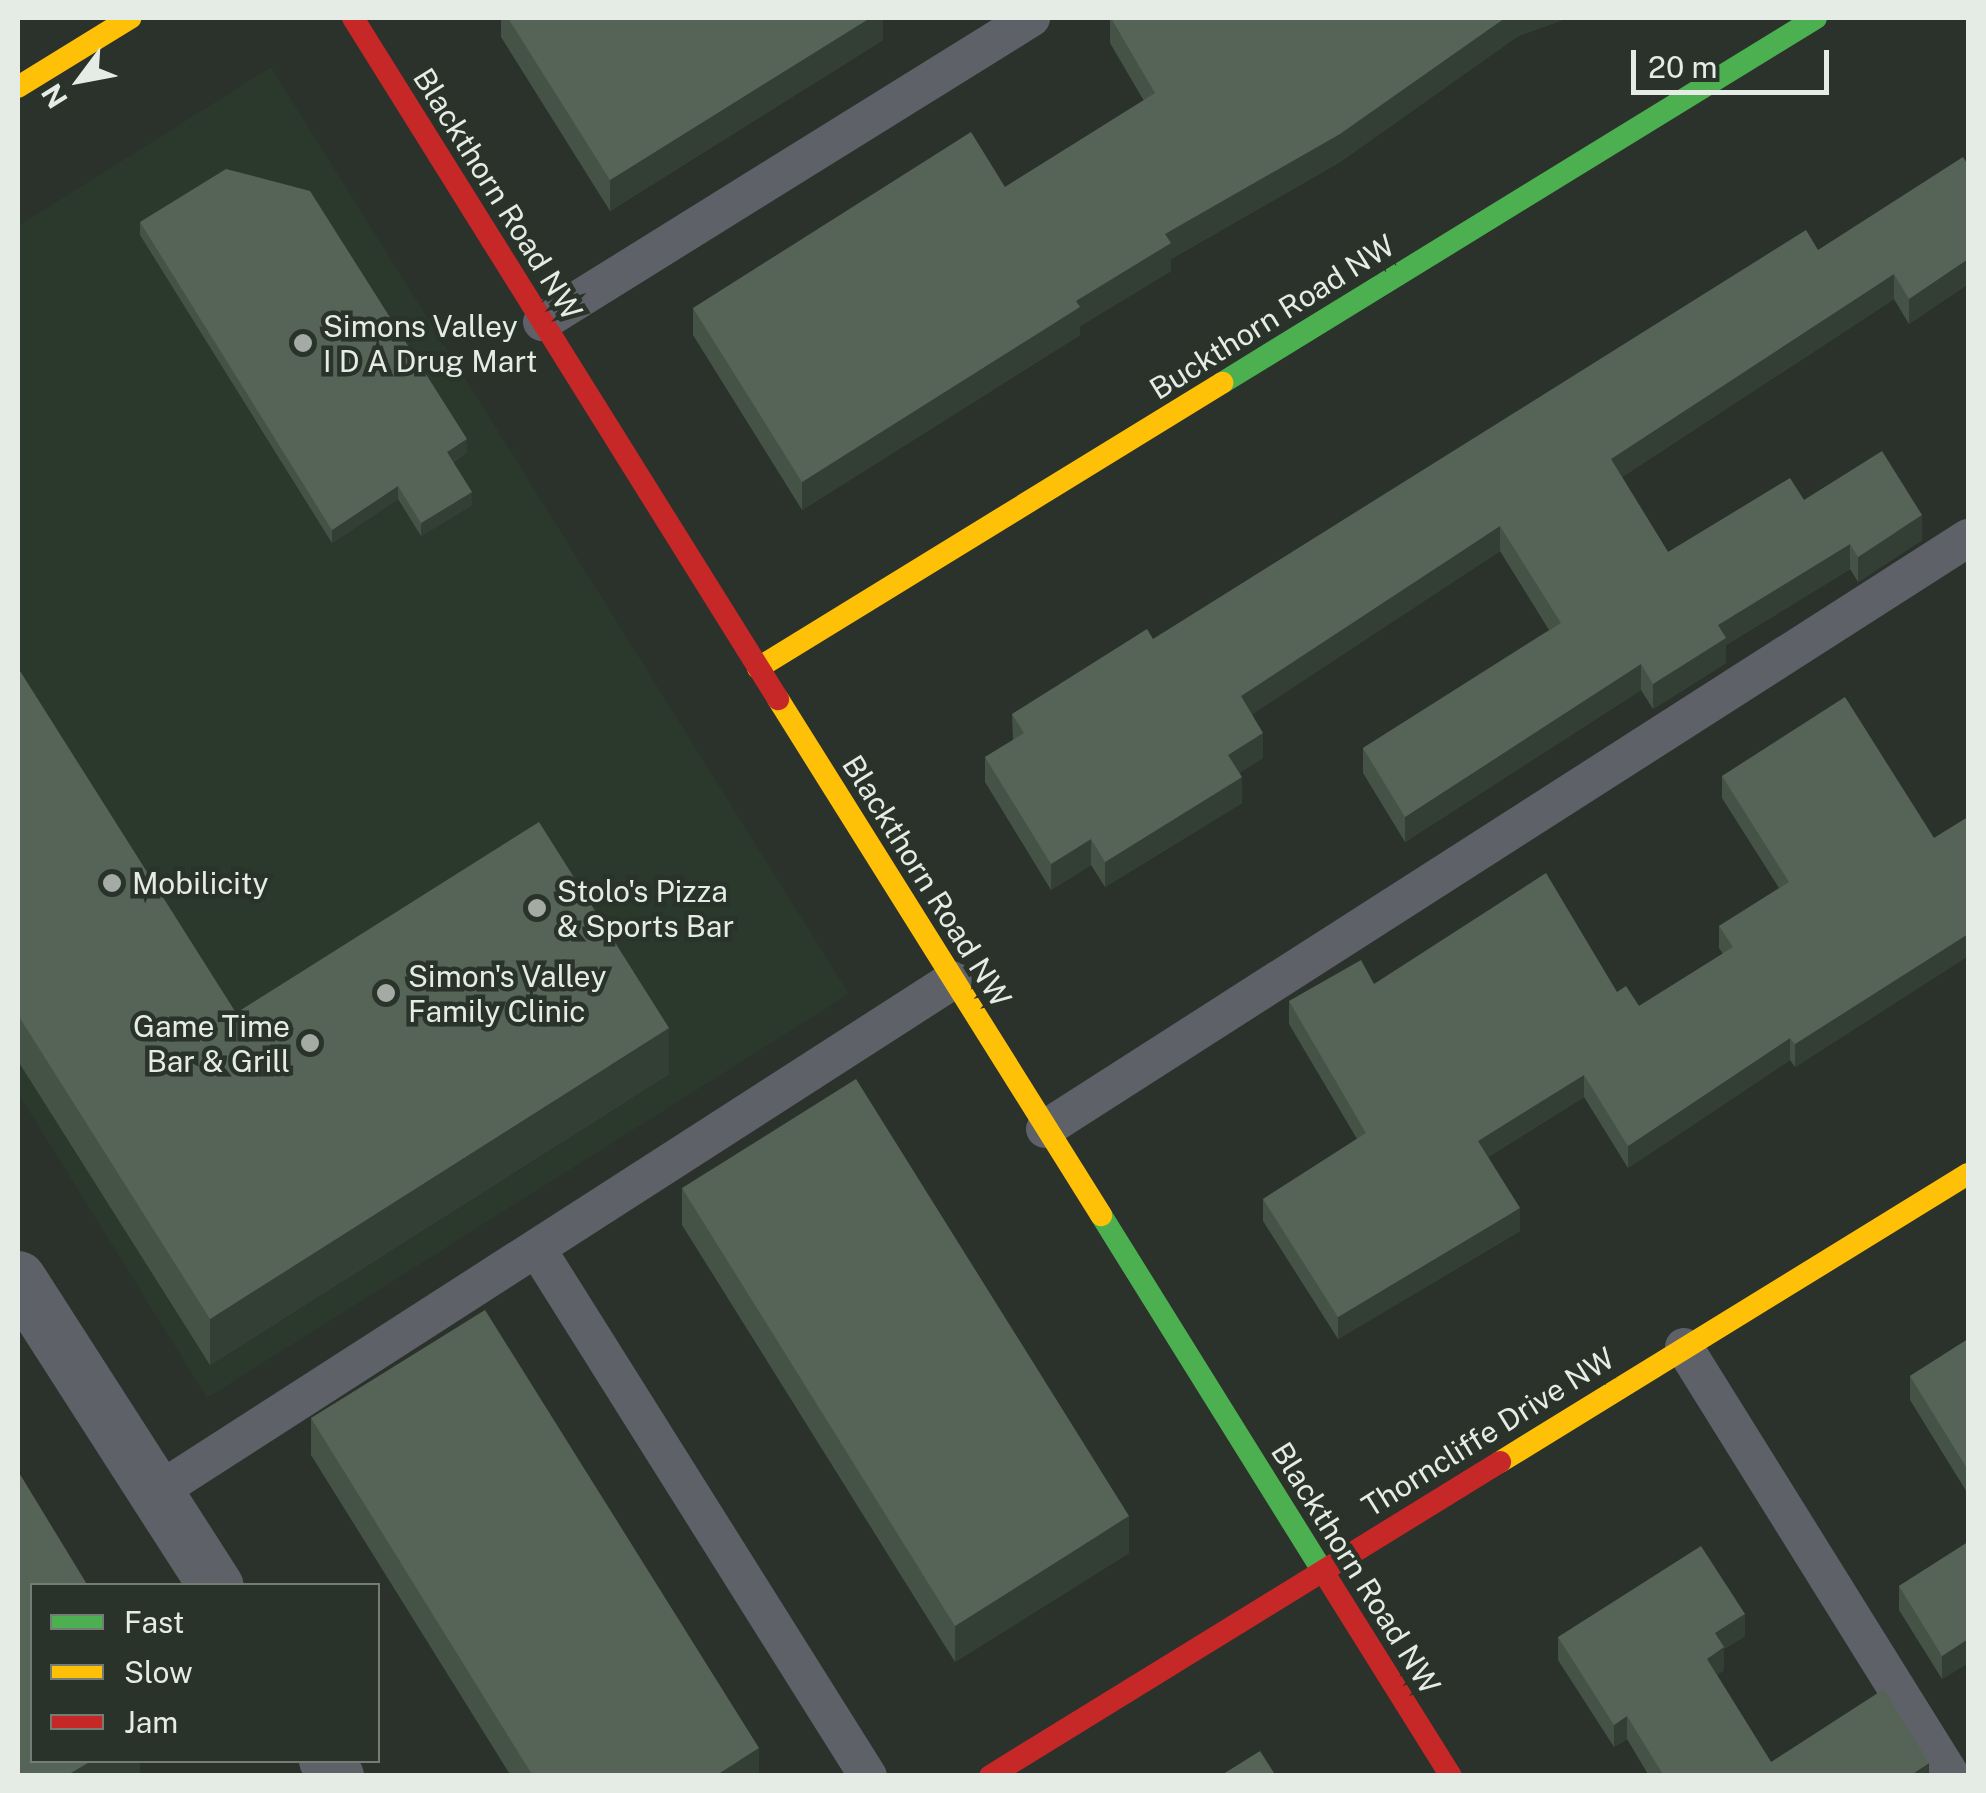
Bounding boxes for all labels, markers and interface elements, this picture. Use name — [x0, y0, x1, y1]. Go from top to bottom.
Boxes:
north arrow — [30, 30, 130, 130]
scale bar — [1636, 30, 1834, 92]
text: 20 m — [1648, 49, 1717, 85]
street label: Blackthorn Road NW — [406, 62, 590, 326]
text: N — [34, 78, 74, 114]
street label: Buckthorn Road NW — [1143, 227, 1401, 407]
place label: Simons Valley I D A Drug Mart — [323, 308, 537, 378]
marker: Simons Valley I D A Drug Mart — [292, 332, 314, 354]
street label: Blackthorn Road NW — [835, 749, 1019, 1013]
place label: Mobilicity — [132, 865, 268, 901]
marker: Mobilicity — [101, 872, 123, 894]
place label: Stolo's Pizza & Sports Bar — [557, 873, 734, 944]
marker: Stolo's Pizza & Sports Bar — [526, 897, 548, 919]
place label: Simon's Valley Family Clinic — [408, 958, 607, 1028]
marker: Simon's Valley Family Clinic — [373, 980, 399, 1006]
place label: Game Time Bar & Grill — [133, 1008, 290, 1078]
marker: Game Time Bar & Grill — [299, 1032, 321, 1054]
street label: Thorncliffe Drive NW — [1355, 1340, 1621, 1524]
street label: Blackthorn Road NW — [1264, 1436, 1448, 1700]
legend — [30, 1583, 380, 1763]
text: Fast — [124, 1604, 184, 1640]
text: Slow — [124, 1654, 193, 1690]
text: Jam — [124, 1704, 178, 1740]

